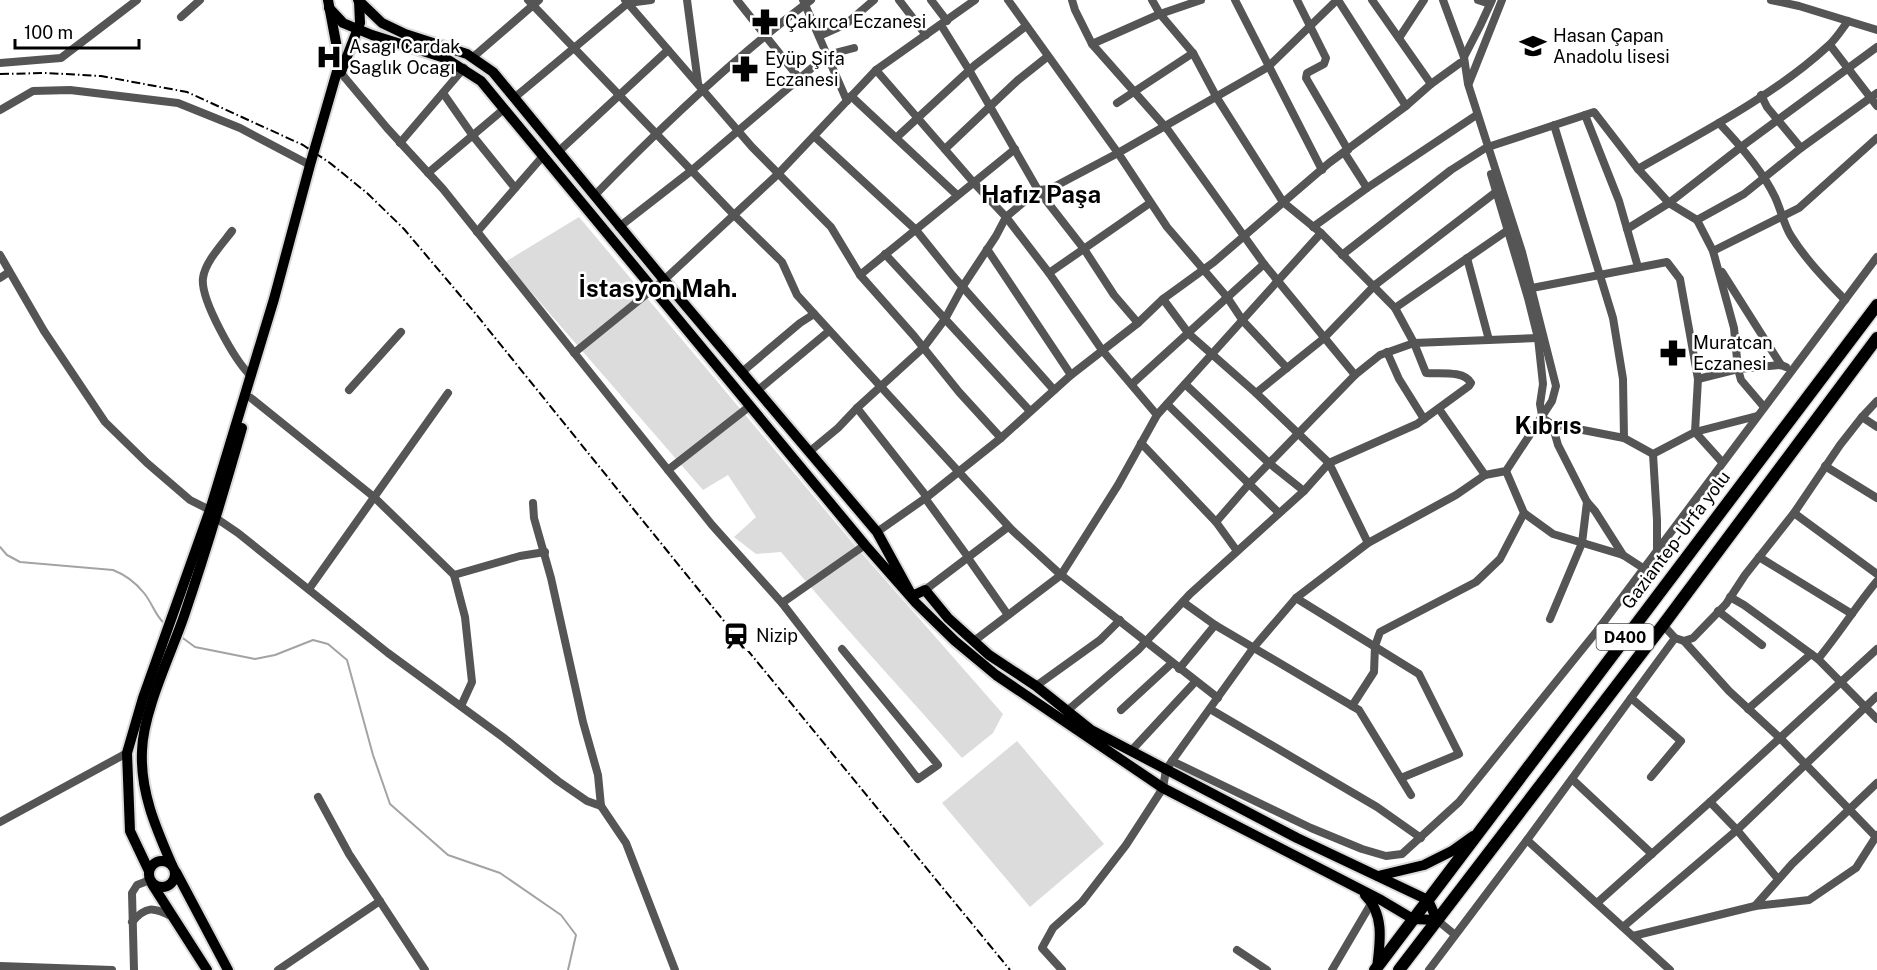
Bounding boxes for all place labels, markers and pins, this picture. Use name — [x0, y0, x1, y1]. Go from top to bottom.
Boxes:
pharmacy icon: Çakırca Eczanesi — [750, 7, 780, 37]
place label: Çakırca Eczanesi — [785, 11, 926, 32]
place label: Hasan Çapan Anadolu lisesi — [1553, 25, 1670, 67]
school or university icon: Hasan Çapan Anadolu lisesi — [1518, 31, 1548, 61]
place label: Asagı Cardak Saglık Ocagı — [349, 36, 460, 78]
hospital icon: Asagı Cardak Saglık Ocagı — [314, 42, 344, 72]
place label: Eyüp Şifa Eczanesi — [765, 48, 845, 90]
pharmacy icon: Eyüp Şifa Eczanesi — [730, 54, 760, 84]
place label: Muratcan Eczanesi — [1693, 332, 1773, 374]
pharmacy icon: Muratcan Eczanesi — [1658, 338, 1688, 368]
station icon: Nizip — [721, 621, 751, 651]
place label: Nizip — [756, 625, 798, 646]

